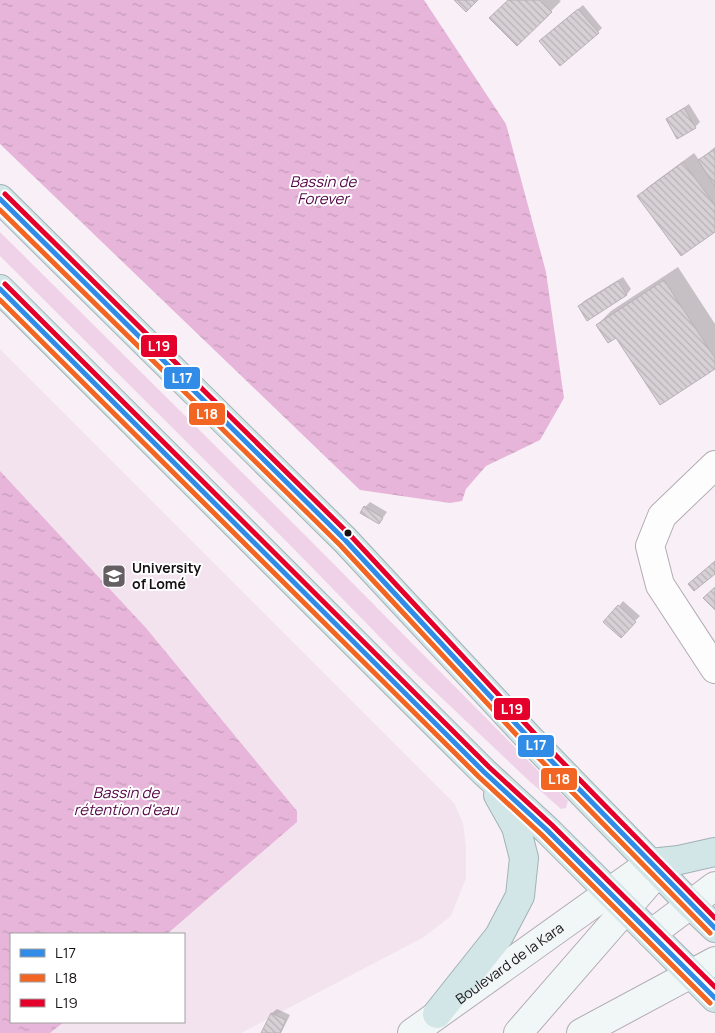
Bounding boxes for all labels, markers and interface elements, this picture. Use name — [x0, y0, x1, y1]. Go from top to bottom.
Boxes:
water label: Bassin de Forever — [290, 171, 357, 209]
line badge: L19 — [140, 334, 178, 358]
text: L19 — [148, 336, 170, 355]
line badge: L17 — [163, 366, 201, 390]
text: L17 — [171, 368, 193, 387]
line badge: L18 — [188, 402, 226, 426]
text: L18 — [196, 404, 218, 423]
unlabelled marker — [343, 528, 353, 538]
place label: University of Lomé — [132, 558, 201, 593]
school or university icon: University of Lomé — [101, 563, 127, 589]
line badge: L19 — [493, 697, 531, 721]
text: L19 — [501, 699, 523, 718]
line badge: L17 — [517, 734, 555, 758]
text: L17 — [525, 735, 547, 754]
line badge: L18 — [540, 767, 578, 791]
text: L18 — [548, 769, 570, 788]
water label: Bassin de rétention d'eau — [74, 782, 179, 820]
street label: Boulevard de la Kara — [451, 918, 567, 1008]
legend — [10, 933, 185, 1023]
text: L17 — [55, 942, 76, 963]
text: L18 — [55, 967, 77, 988]
text: L19 — [55, 992, 78, 1013]

